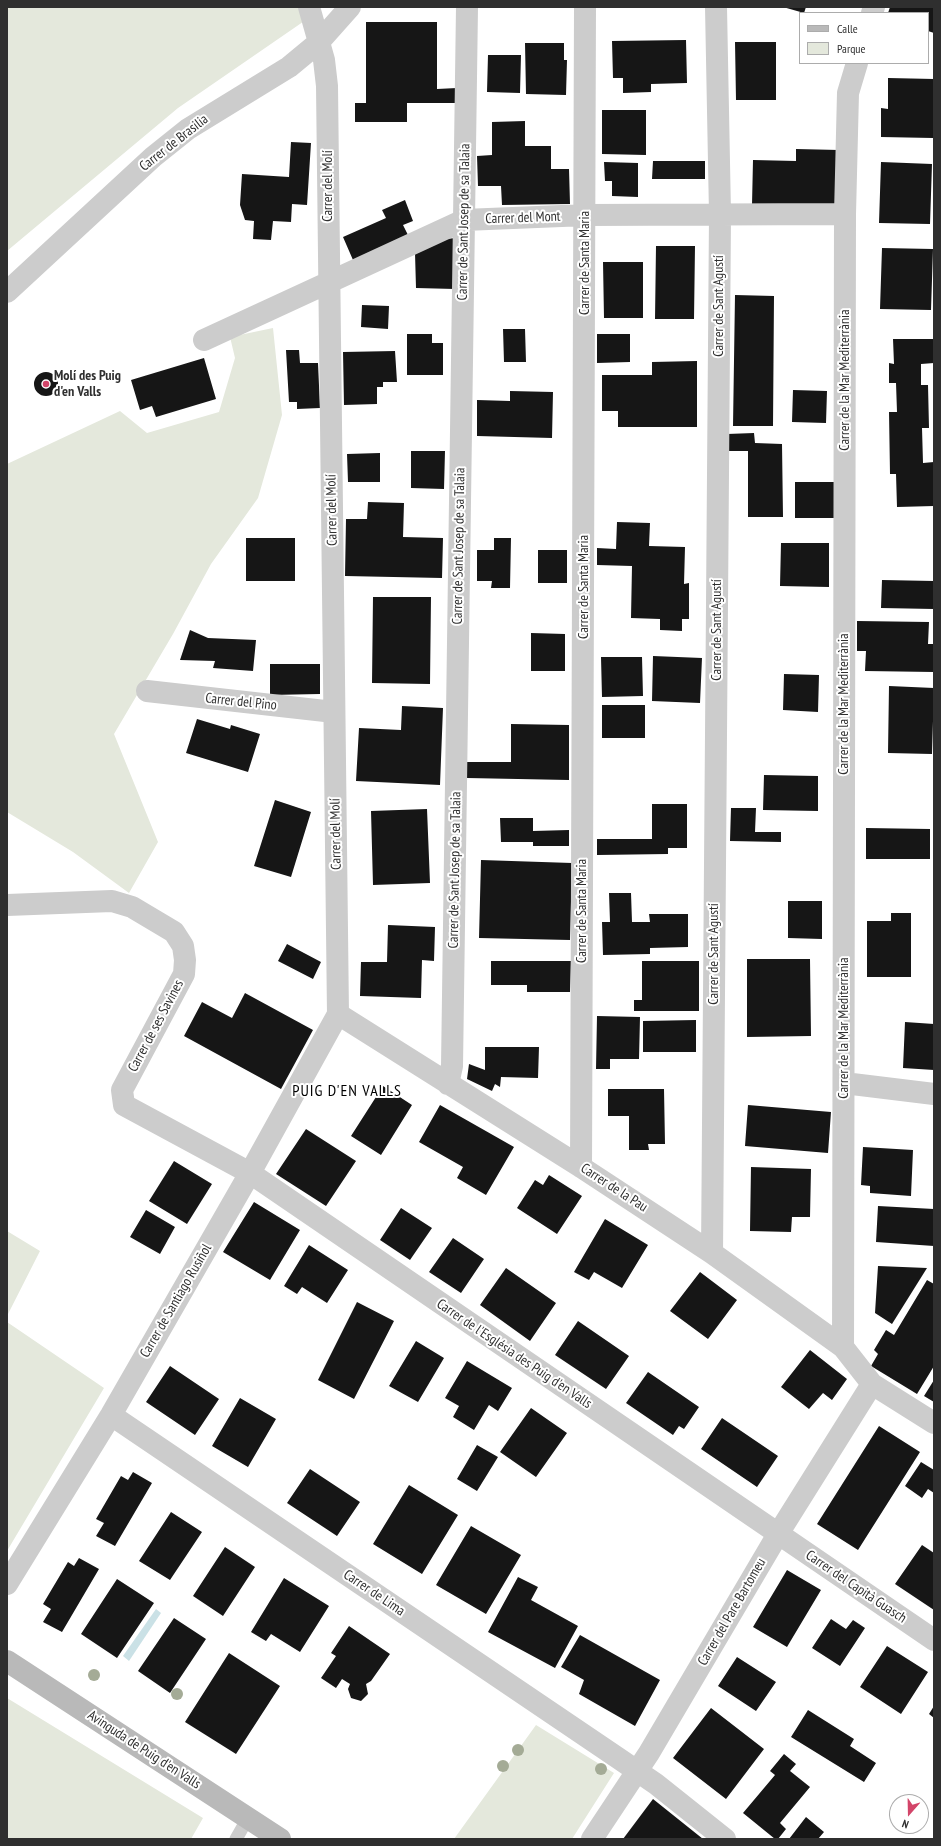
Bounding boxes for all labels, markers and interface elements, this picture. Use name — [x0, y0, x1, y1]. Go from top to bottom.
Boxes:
legend — [799, 12, 929, 64]
text: Calle — [837, 21, 858, 36]
text: Parque — [837, 41, 866, 56]
street label: Carrer de Brasilia — [136, 111, 212, 175]
street label: Carrer de Sant Josep de sa Talaia — [454, 144, 474, 300]
street label: Carrer del Molí — [320, 150, 336, 222]
street label: Carrer del Mont — [485, 208, 561, 228]
street label: Carrer de Santa Maria — [577, 211, 593, 315]
street label: Carrer de Sant Agustí — [711, 255, 727, 357]
street label: Carrer de la Mar Mediterrània — [837, 309, 853, 451]
place label: Molí des Puig d'en Valls — [54, 368, 121, 400]
marker: Molí des Puig d'en Valls — [41, 379, 51, 389]
street label: Carrer de Sant Josep de sa Talaia — [449, 468, 469, 624]
street label: Carrer del Molí — [323, 474, 341, 546]
street label: Carrer de Santa Maria — [576, 535, 592, 639]
street label: Carrer de Sant Agustí — [709, 579, 725, 681]
street label: Carrer de la Mar Mediterrània — [836, 633, 852, 775]
street label: Carrer del Pino — [204, 690, 278, 714]
street label: Carrer de Sant Josep de sa Talaia — [445, 792, 465, 948]
street label: Carrer del Molí — [327, 798, 345, 870]
street label: Carrer de Santa Maria — [574, 859, 590, 963]
street label: Carrer de Sant Agustí — [706, 903, 722, 1005]
street label: Carrer de la Mar Mediterrània — [836, 957, 852, 1099]
street label: Carrer de ses Savines — [125, 977, 187, 1075]
district label: PUIG D'EN VALLS — [292, 1081, 402, 1101]
street label: Carrer de la Pau — [577, 1160, 651, 1216]
street label: Carrer de Santiago Rusiñol — [137, 1241, 215, 1361]
street label: Carrer de l'Església des Puig d'en Valls — [433, 1296, 595, 1412]
street label: Carrer del Capità Guasch — [802, 1547, 910, 1627]
street label: Carrer del Pare Bartomeu — [694, 1555, 770, 1669]
street label: Carrer de Lima — [340, 1566, 408, 1620]
street label: Avinguda de Puig d'en Valls — [84, 1707, 204, 1793]
north arrow — [889, 1794, 929, 1834]
text: N — [900, 1817, 910, 1832]

